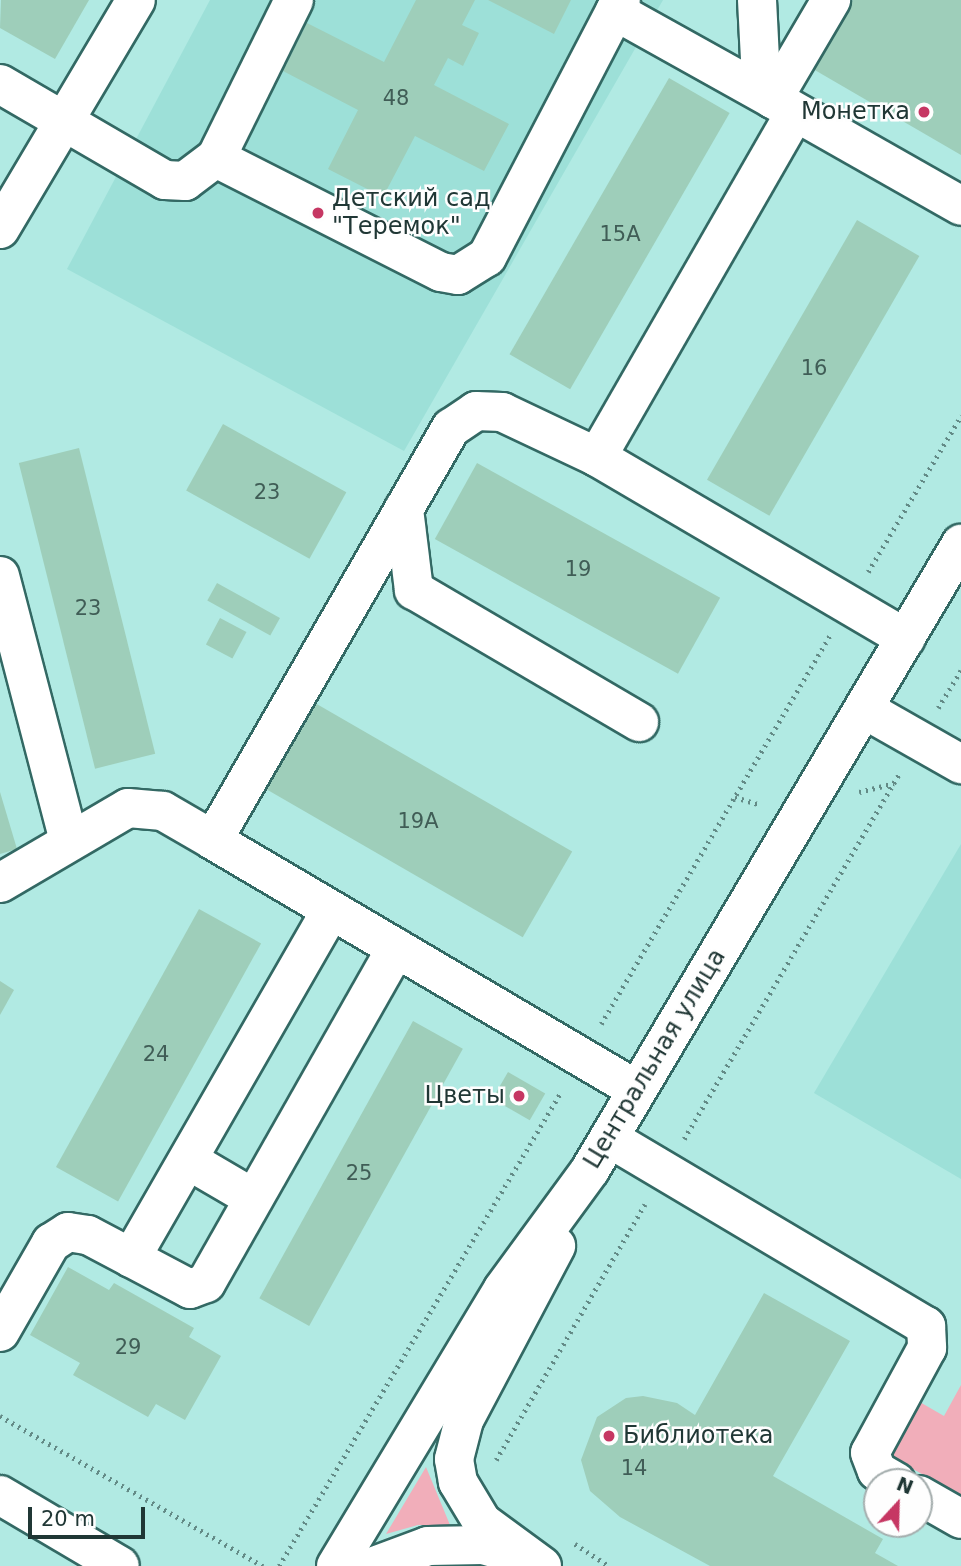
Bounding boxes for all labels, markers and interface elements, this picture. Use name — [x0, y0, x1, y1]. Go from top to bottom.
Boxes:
house number: 48 — [383, 85, 409, 111]
place label: Монетка — [801, 98, 910, 126]
marker: Монетка — [916, 104, 932, 120]
place label: Детский сад "Теремок" — [332, 185, 491, 241]
marker: Детский сад "Теремок" — [310, 205, 326, 221]
house number: 15А — [599, 221, 641, 247]
house number: 16 — [801, 355, 827, 381]
house number: 23 — [254, 479, 280, 505]
house number: 19 — [565, 556, 591, 582]
house number: 23 — [75, 595, 101, 621]
house number: 19А — [397, 808, 439, 834]
street label: Центральная улица — [578, 944, 732, 1174]
house number: 24 — [143, 1041, 169, 1067]
place label: Цветы — [425, 1082, 505, 1110]
marker: Цветы — [511, 1088, 527, 1104]
house number: 25 — [346, 1160, 372, 1186]
house number: 29 — [115, 1334, 141, 1360]
place label: Библиотека — [623, 1422, 773, 1450]
marker: Библиотека — [601, 1428, 617, 1444]
house number: 14 — [621, 1455, 647, 1481]
north arrow — [863, 1468, 933, 1538]
text: N — [894, 1472, 917, 1499]
scale bar — [32, 1492, 149, 1536]
text: 20 m — [41, 1507, 95, 1531]

